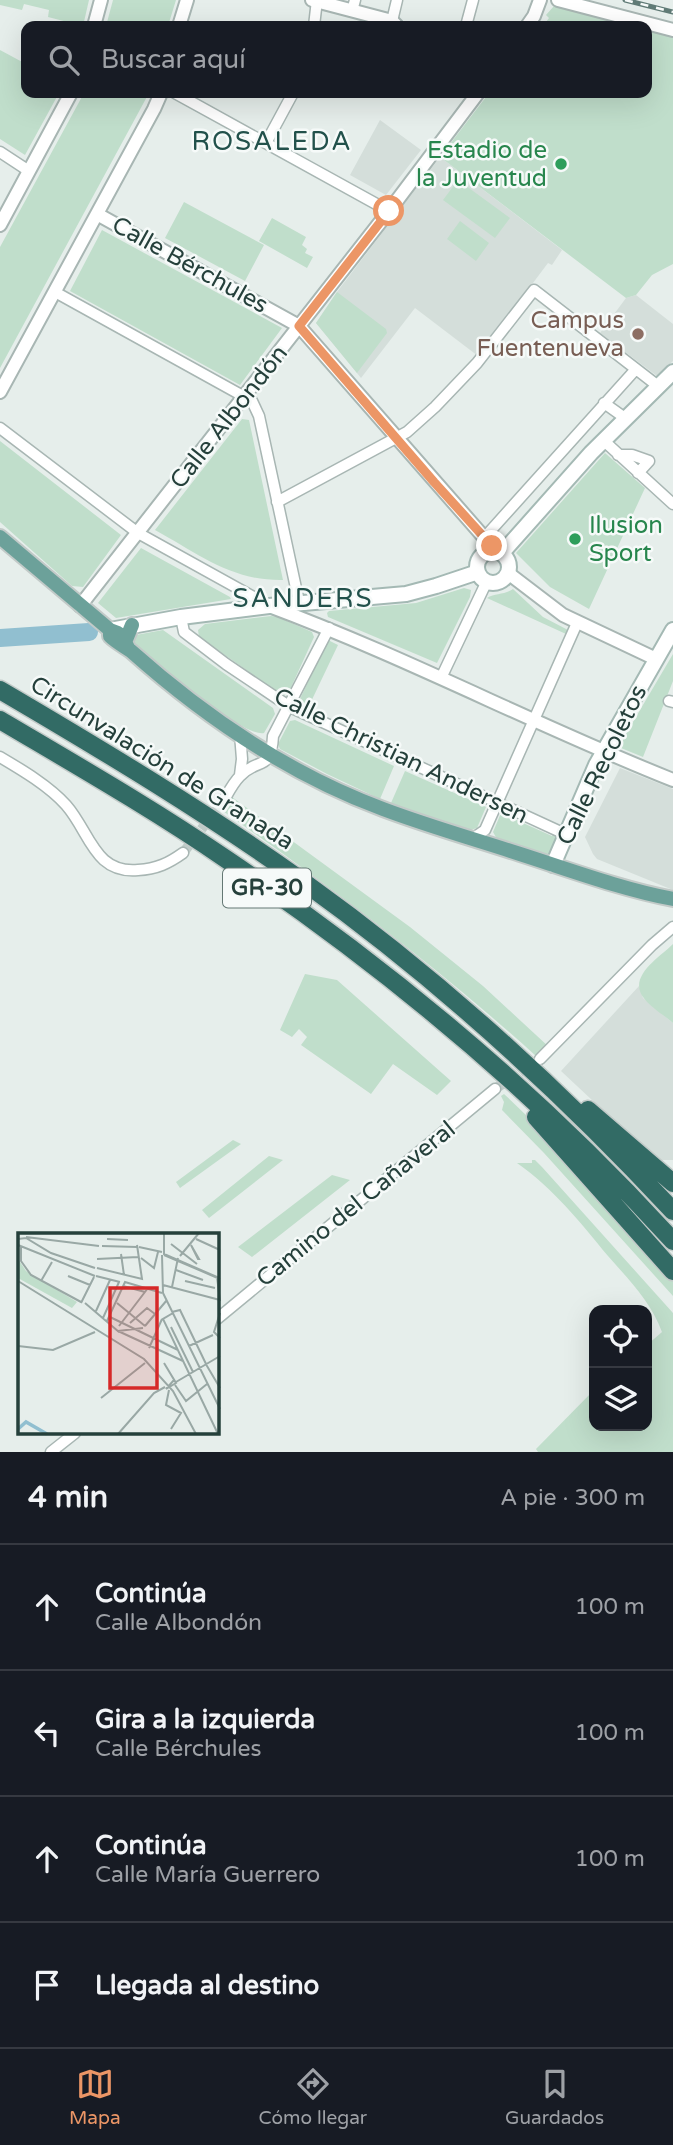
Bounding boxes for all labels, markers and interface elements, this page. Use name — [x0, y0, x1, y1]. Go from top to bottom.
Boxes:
search box — [21, 21, 652, 98]
icon: search — [45, 41, 83, 79]
text: Buscar aquí — [101, 44, 246, 75]
district label: ROSALEDA — [191, 126, 353, 157]
place label: Estadio de la Juventud — [416, 136, 547, 193]
marker: Estadio de la Juventud — [553, 156, 569, 172]
route start — [373, 195, 404, 226]
street label: Calle Bérchules — [107, 210, 273, 320]
place label: Campus Fuentenueva — [476, 306, 624, 363]
marker: Campus Fuentenueva — [630, 326, 646, 342]
street label: Calle Albondón — [164, 339, 294, 495]
place label: Ilusion Sport — [589, 511, 663, 568]
route end — [476, 530, 507, 561]
marker: Ilusion Sport — [567, 531, 583, 547]
district label: SANDERS — [233, 583, 373, 614]
street label: Circunvalación de Granada — [25, 670, 299, 856]
street label: Calle Recoletos — [551, 680, 653, 850]
street label: Calle Christian Andersen — [269, 682, 533, 830]
road number: GR-30 — [223, 868, 311, 908]
street label: Camino del Cañaveral — [251, 1115, 461, 1293]
inset map — [18, 1233, 219, 1434]
map controls — [589, 1305, 652, 1431]
button: locate — [589, 1305, 652, 1368]
button: layers — [589, 1368, 652, 1431]
text: 4 min — [28, 1479, 108, 1516]
text: A pie · 300 m — [500, 1484, 645, 1512]
text: Continúa — [95, 1578, 207, 1609]
icon: ahead — [28, 1588, 66, 1626]
text: 100 m — [575, 1593, 645, 1621]
text: Calle Albondón — [95, 1609, 262, 1637]
text: Gira a la izquierda — [95, 1704, 315, 1735]
icon: left — [28, 1714, 66, 1752]
text: 100 m — [575, 1719, 645, 1747]
text: Calle Bérchules — [95, 1735, 262, 1763]
text: Continúa — [95, 1830, 207, 1861]
icon: ahead — [28, 1840, 66, 1878]
text: 100 m — [575, 1845, 645, 1873]
text: Calle María Guerrero — [95, 1861, 320, 1889]
icon: arrive — [28, 1966, 66, 2004]
text: Llegada al destino — [95, 1970, 319, 2001]
tab: Mapa — [69, 2065, 121, 2129]
tab: Cómo llegar — [259, 2065, 367, 2129]
tab: Guardados — [505, 2065, 604, 2129]

